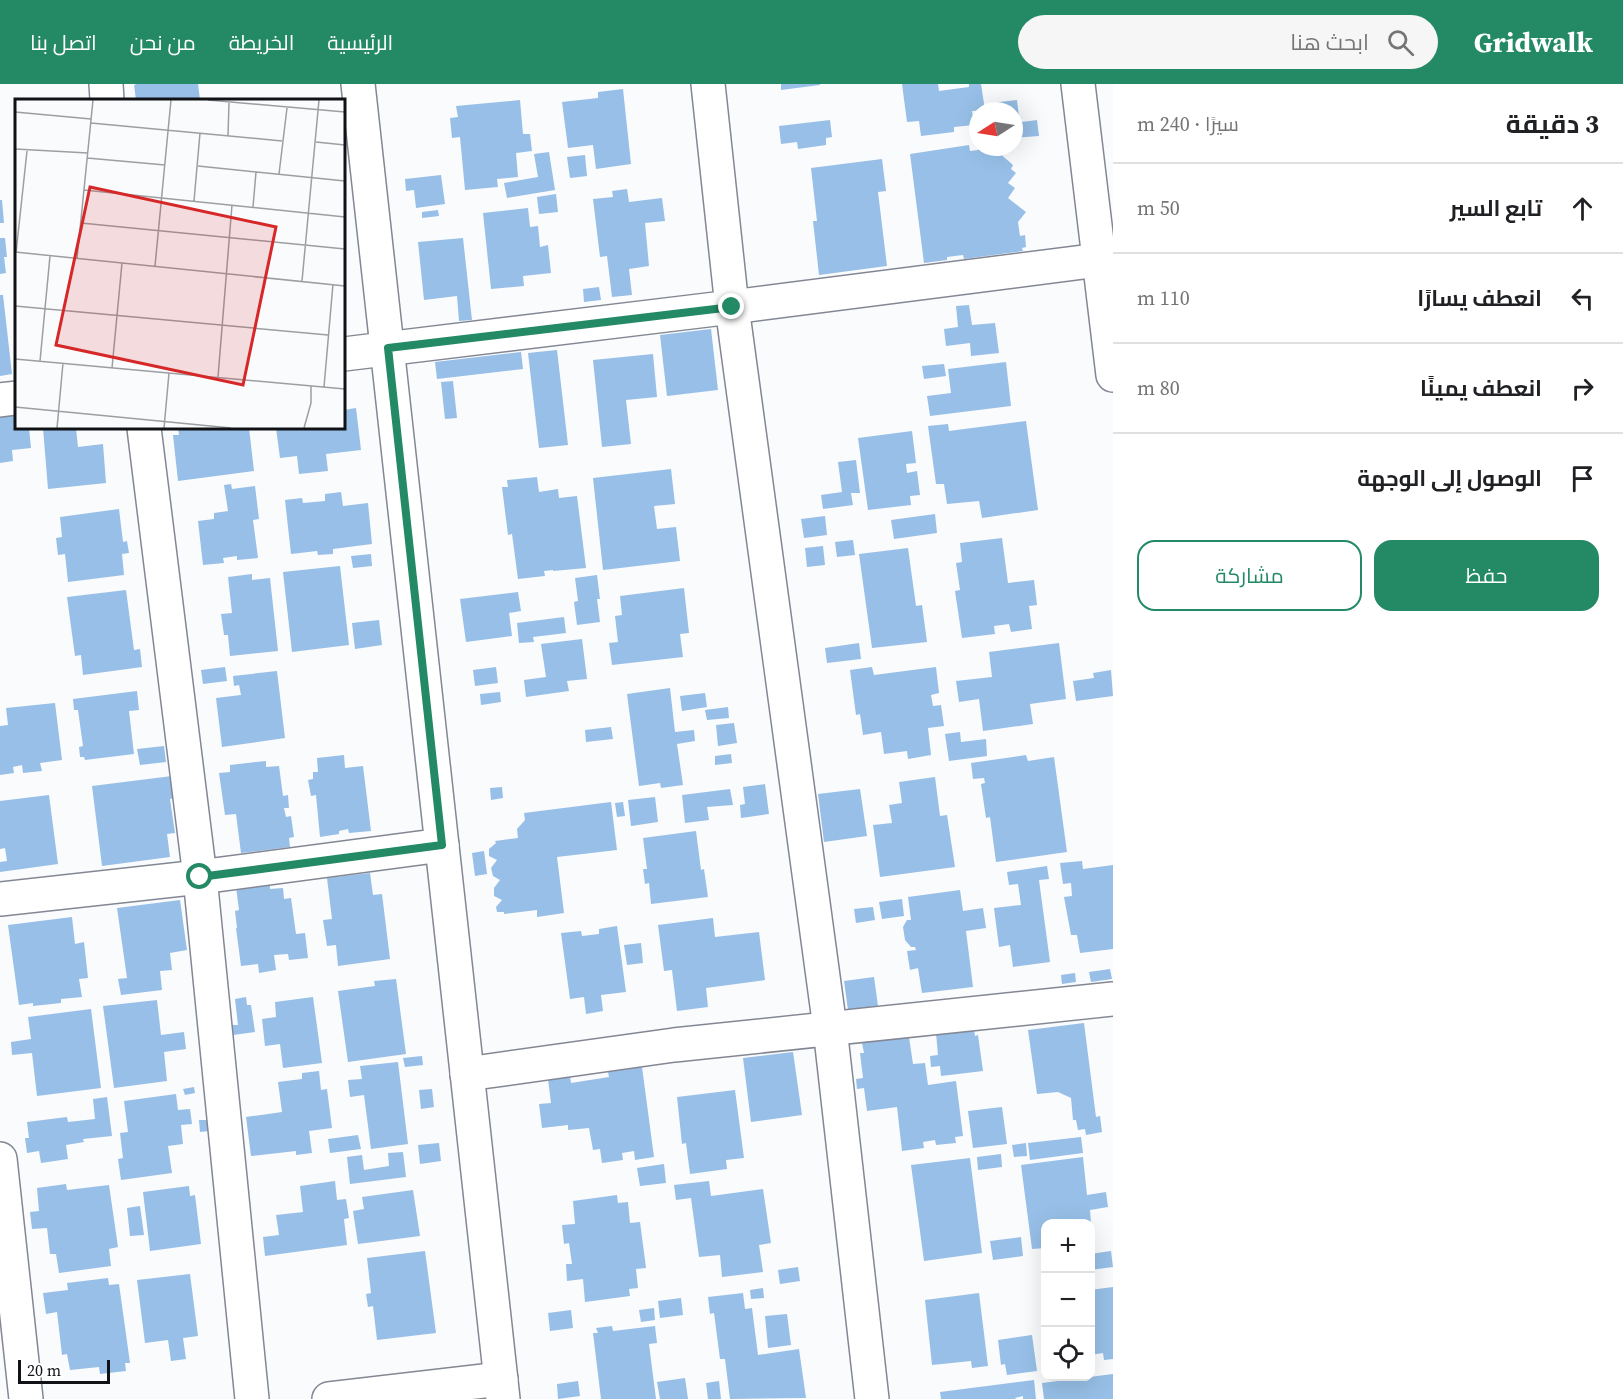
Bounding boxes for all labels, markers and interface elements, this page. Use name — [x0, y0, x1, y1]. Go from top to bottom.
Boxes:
search box — [1018, 15, 1438, 69]
text: Gridwalk — [1474, 23, 1593, 61]
icon: search — [1384, 26, 1417, 59]
text: ابحث هنا — [1290, 27, 1369, 57]
text: اتصل بنا — [30, 28, 97, 57]
text: من نحن — [130, 28, 196, 57]
text: الخريطة — [229, 28, 294, 57]
text: الرئيسية — [327, 28, 393, 57]
inset map — [15, 99, 345, 429]
north arrow — [969, 102, 1023, 156]
text: 3 دقيقة — [1506, 106, 1599, 142]
text: سيرًا · 240 m — [1137, 110, 1239, 138]
icon: ahead — [1566, 192, 1599, 225]
text: تابع السير — [1450, 193, 1542, 223]
text: 50 m — [1137, 194, 1180, 222]
icon: left — [1566, 282, 1599, 315]
text: انعطف يسارًا — [1417, 283, 1542, 313]
text: 110 m — [1137, 284, 1190, 312]
route end — [718, 293, 744, 319]
icon: right — [1566, 372, 1599, 405]
text: انعطف يمينًا — [1420, 373, 1542, 403]
text: 80 m — [1137, 374, 1180, 402]
icon: arrive — [1566, 462, 1599, 495]
text: الوصول إلى الوجهة — [1357, 463, 1542, 493]
button: مشاركة — [1137, 540, 1362, 611]
button: حفظ — [1374, 540, 1599, 611]
route start — [186, 863, 212, 889]
map controls — [1041, 1219, 1095, 1381]
button: + — [1041, 1219, 1095, 1273]
button: − — [1041, 1273, 1095, 1327]
button: locate — [1041, 1327, 1095, 1381]
scale bar — [18, 1357, 110, 1384]
text: 20 m — [27, 1359, 61, 1381]

